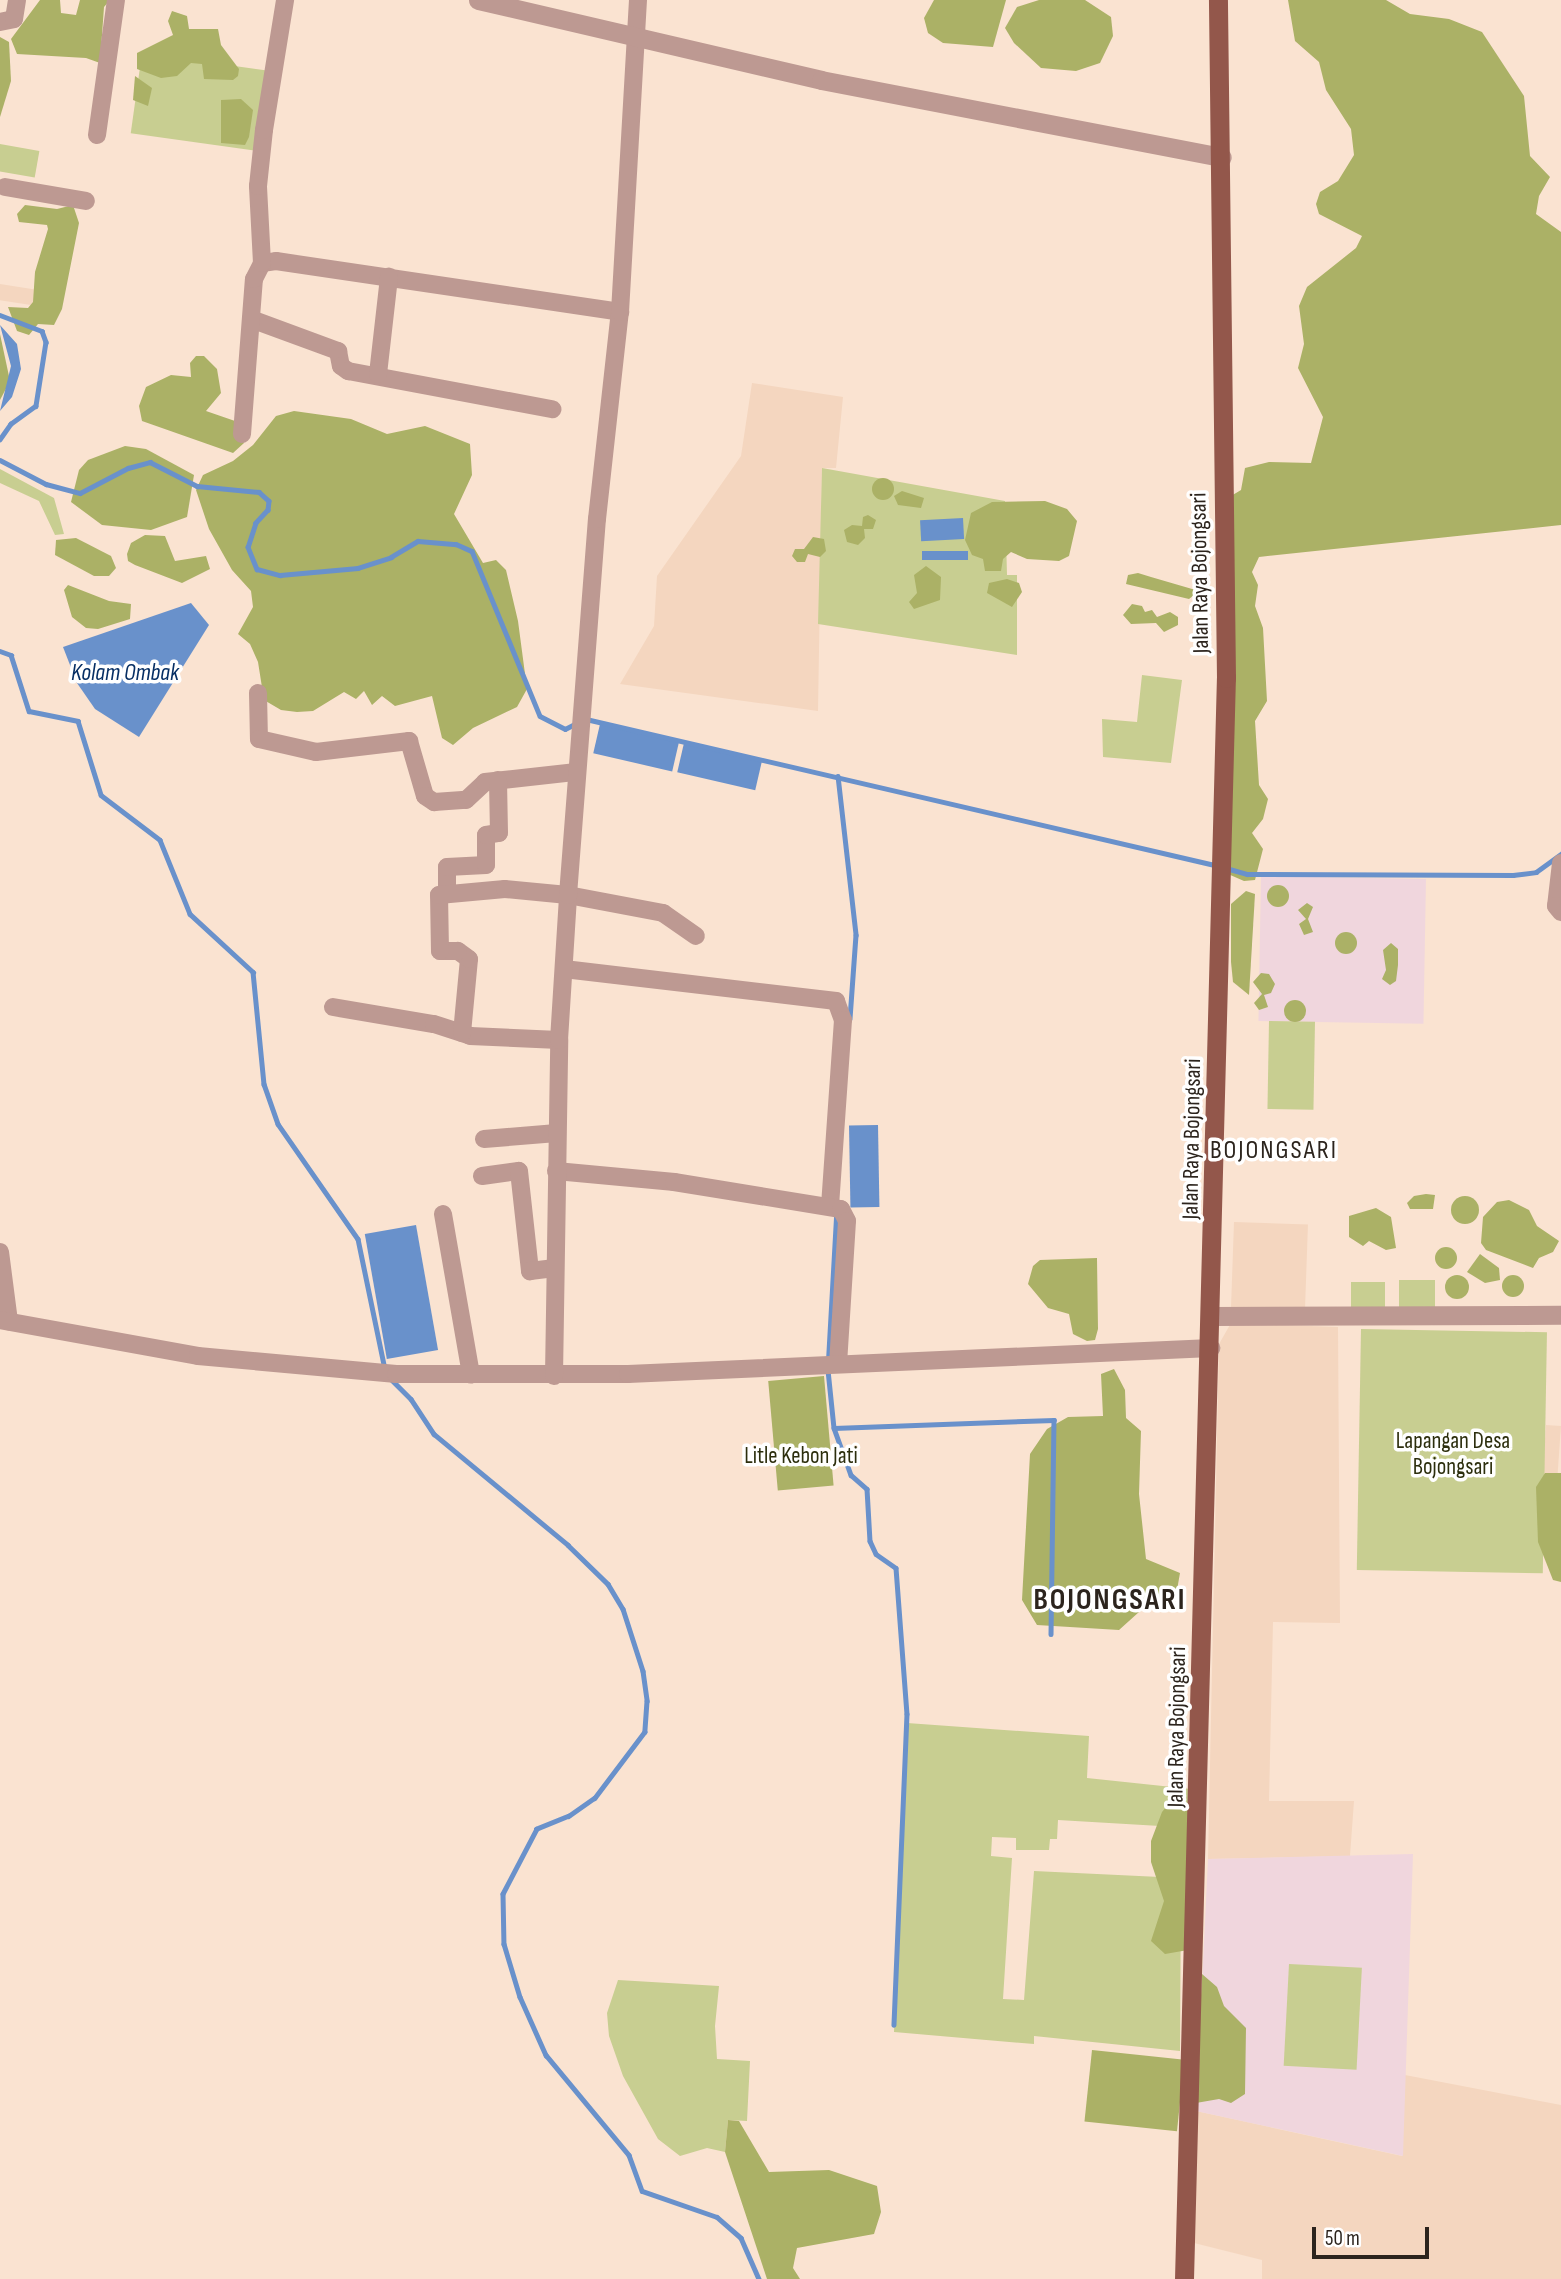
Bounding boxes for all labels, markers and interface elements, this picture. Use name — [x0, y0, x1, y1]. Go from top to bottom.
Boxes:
street label: Jalan Raya Bojongsari — [1185, 492, 1215, 654]
water label: Kolam Ombak — [71, 659, 179, 687]
street label: Jalan Raya Bojongsari — [1177, 1058, 1207, 1220]
district label: BOJONGSARI — [1211, 1135, 1337, 1167]
park label: Lapangan Desa Bojongsari — [1396, 1427, 1510, 1481]
park label: Litle Kebon Jati — [744, 1442, 858, 1470]
district label: BOJONGSARI — [1035, 1582, 1185, 1618]
street label: Jalan Raya Bojongsari — [1162, 1646, 1192, 1808]
scale bar — [1316, 2212, 1433, 2256]
text: 50 m — [1325, 2226, 1360, 2251]

